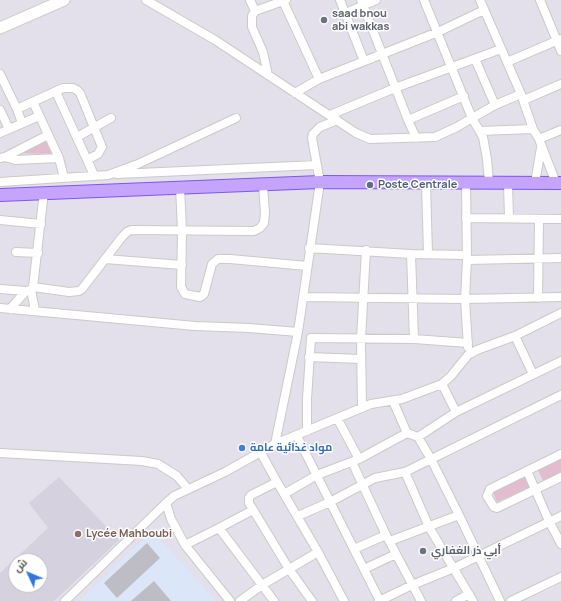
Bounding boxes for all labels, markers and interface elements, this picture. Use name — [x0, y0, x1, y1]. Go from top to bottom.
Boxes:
place label: saad bnou abi wakkas — [332, 7, 389, 33]
marker: saad bnou abi wakkas — [319, 15, 329, 25]
place label: Poste Centrale — [378, 178, 457, 192]
marker: Poste Centrale — [365, 180, 375, 190]
place label: مواد غذائية عامة — [250, 441, 332, 455]
marker: مواد غذائية عامة — [237, 443, 247, 453]
place label: Lycée Mahboubi — [86, 527, 172, 541]
marker: Lycée Mahboubi — [73, 529, 83, 539]
place label: أبي ذر الغفاري — [431, 544, 501, 558]
marker: أبي ذر الغفاري — [418, 546, 428, 556]
north arrow — [8, 553, 48, 593]
text: ش — [9, 555, 30, 575]

